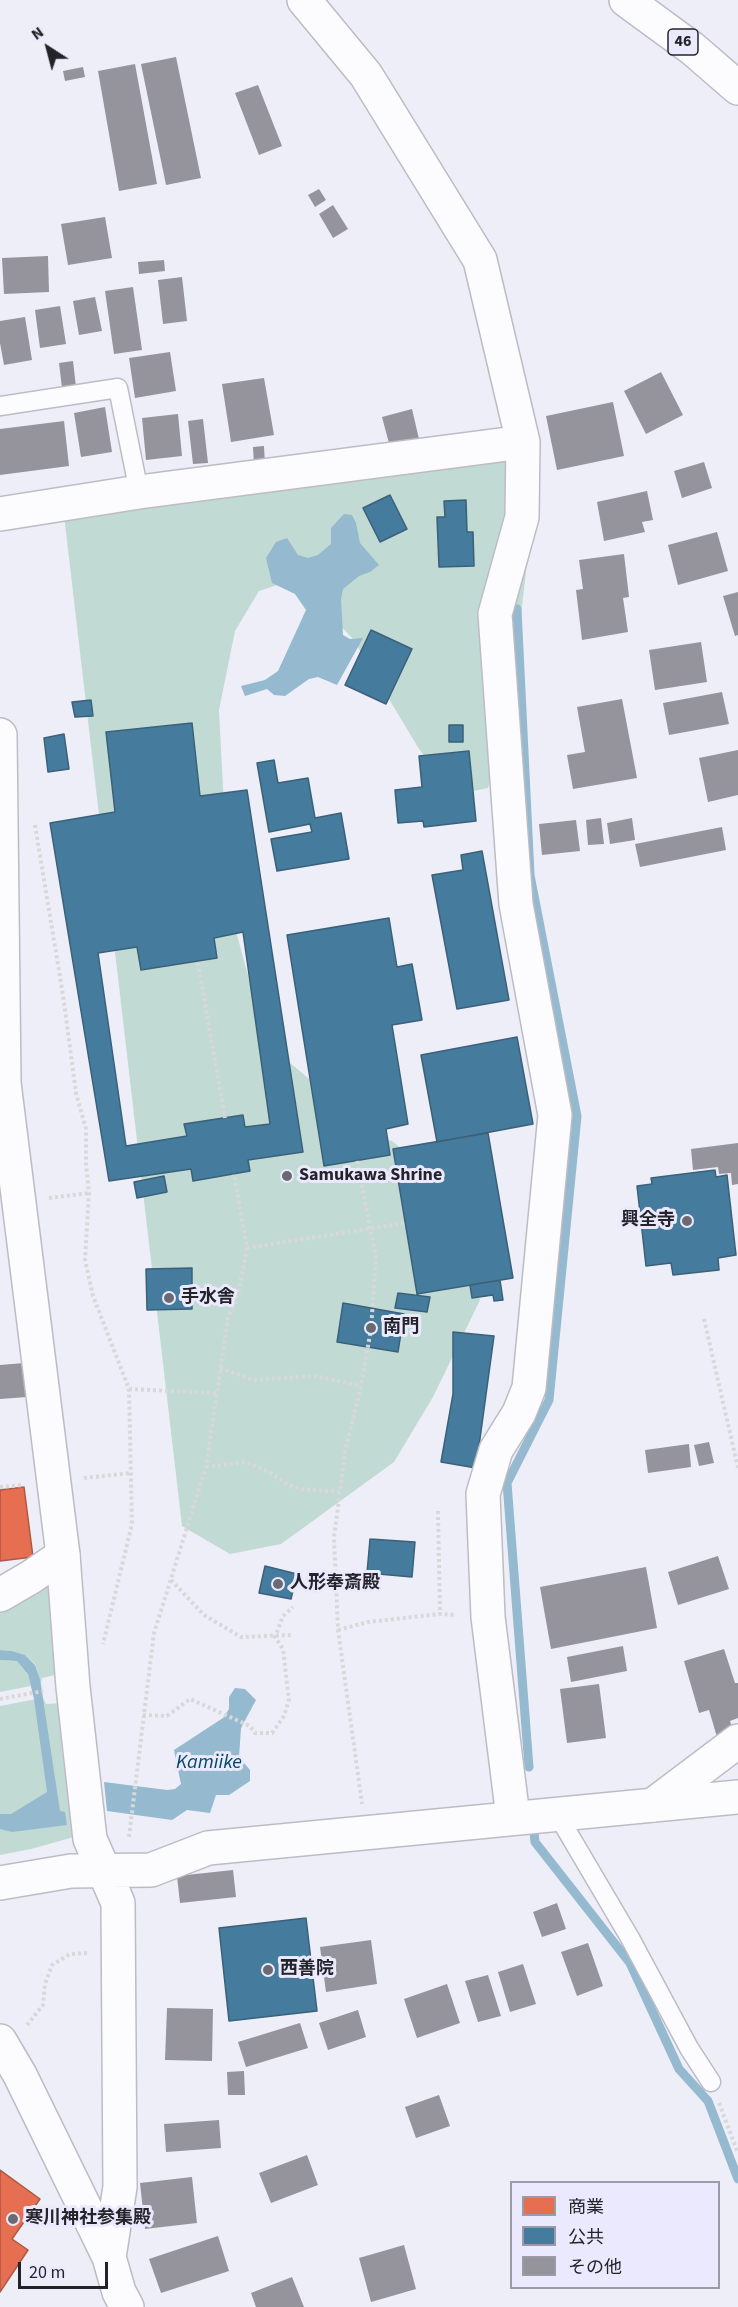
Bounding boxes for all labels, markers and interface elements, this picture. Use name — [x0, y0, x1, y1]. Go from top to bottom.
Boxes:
north arrow — [18, 18, 78, 78]
text: N — [27, 21, 48, 45]
road number: 46 — [668, 29, 698, 55]
place label: Samukawa Shrine — [299, 1165, 442, 1187]
marker: Samukawa Shrine — [280, 1169, 294, 1183]
place label: 興全寺 — [621, 1210, 675, 1232]
marker: 興全寺 — [680, 1214, 694, 1228]
place label: 手水舎 — [181, 1287, 235, 1309]
marker: 手水舎 — [162, 1291, 176, 1305]
place label: 南門 — [383, 1317, 419, 1339]
marker: 南門 — [364, 1321, 378, 1335]
place label: 人形奉斎殿 — [290, 1573, 380, 1595]
marker: 人形奉斎殿 — [271, 1577, 285, 1591]
water label: Kamiike — [176, 1752, 242, 1776]
place label: 西善院 — [280, 1959, 334, 1981]
marker: 西善院 — [261, 1963, 275, 1977]
legend — [510, 2181, 720, 2289]
text: 商業 — [568, 2195, 604, 2220]
place label: 寒川神社参集殿 — [25, 2208, 151, 2230]
marker: 寒川神社参集殿 — [6, 2212, 20, 2226]
text: 公共 — [568, 2225, 604, 2250]
scale bar — [21, 2250, 111, 2288]
text: その他 — [568, 2255, 622, 2280]
text: 20 m — [29, 2260, 65, 2285]

